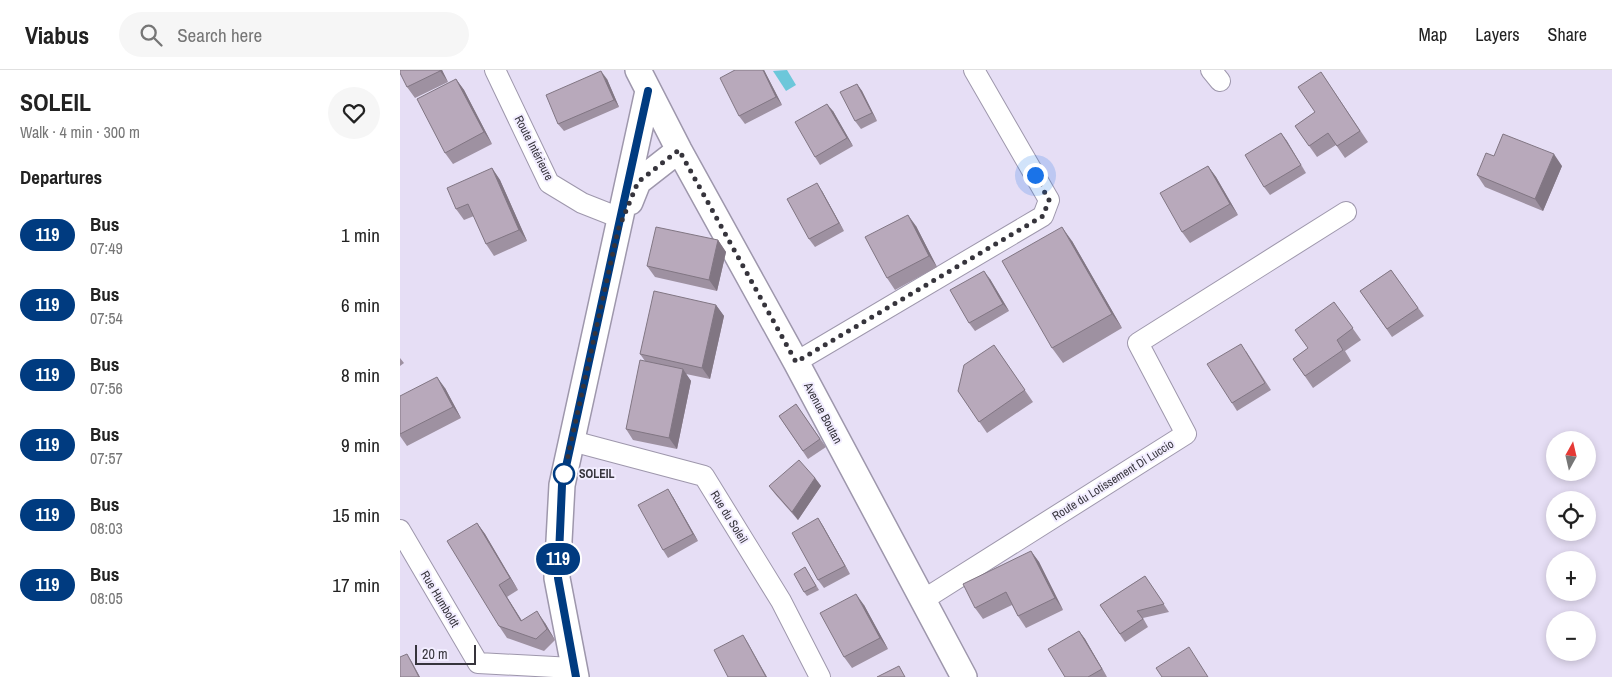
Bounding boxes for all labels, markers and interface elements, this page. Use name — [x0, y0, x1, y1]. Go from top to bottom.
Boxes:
search box — [119, 12, 469, 57]
text: Viabus — [25, 19, 89, 51]
icon: search — [137, 21, 165, 49]
text: Search here — [177, 22, 262, 48]
text: Map — [1419, 22, 1447, 47]
text: Layers — [1475, 22, 1520, 47]
text: Share — [1548, 22, 1587, 47]
text: SOLEIL — [20, 86, 91, 118]
button: heart — [328, 87, 380, 139]
street label: Route Intérieure — [511, 113, 557, 183]
text: Walk · 4 min · 300 m — [20, 121, 140, 143]
your location — [1023, 163, 1048, 188]
text: Departures — [20, 164, 102, 190]
text: Bus — [90, 211, 119, 237]
text: 119 — [36, 222, 59, 247]
text: 1 min — [341, 222, 380, 248]
text: 07:49 — [90, 237, 123, 259]
text: Bus — [90, 281, 119, 307]
text: 119 — [36, 292, 59, 317]
text: 6 min — [341, 292, 380, 318]
text: 07:54 — [90, 307, 123, 329]
text: Bus — [90, 351, 119, 377]
text: 119 — [36, 362, 59, 387]
text: 8 min — [341, 362, 380, 388]
text: 07:56 — [90, 377, 123, 399]
street label: Avenue Boutan — [800, 379, 846, 446]
text: Bus — [90, 421, 119, 447]
north arrow — [1546, 431, 1596, 481]
map controls — [1546, 431, 1596, 661]
text: 119 — [36, 432, 59, 457]
text: 9 min — [341, 432, 380, 458]
street label: Route du Lotissement Di Luccio — [1049, 436, 1177, 524]
text: 07:57 — [90, 447, 123, 469]
marker: SOLEIL — [553, 463, 575, 485]
place label: SOLEIL — [579, 466, 615, 482]
street label: Rue du Soleil — [707, 488, 751, 546]
text: Bus — [90, 491, 119, 517]
button: locate — [1546, 491, 1596, 541]
text: 119 — [36, 502, 59, 527]
text: 15 min — [332, 502, 380, 528]
text: 08:03 — [90, 517, 123, 539]
line badge: 119 — [529, 543, 587, 575]
text: 119 — [546, 546, 570, 571]
button: + — [1546, 551, 1596, 601]
text: Bus — [90, 561, 119, 587]
street label: Rue Humboldt — [417, 568, 463, 630]
text: 119 — [36, 572, 59, 597]
text: 17 min — [332, 572, 380, 598]
text: 08:05 — [90, 587, 123, 609]
button: − — [1546, 611, 1596, 661]
scale bar — [415, 642, 476, 665]
text: 20 m — [422, 645, 448, 663]

